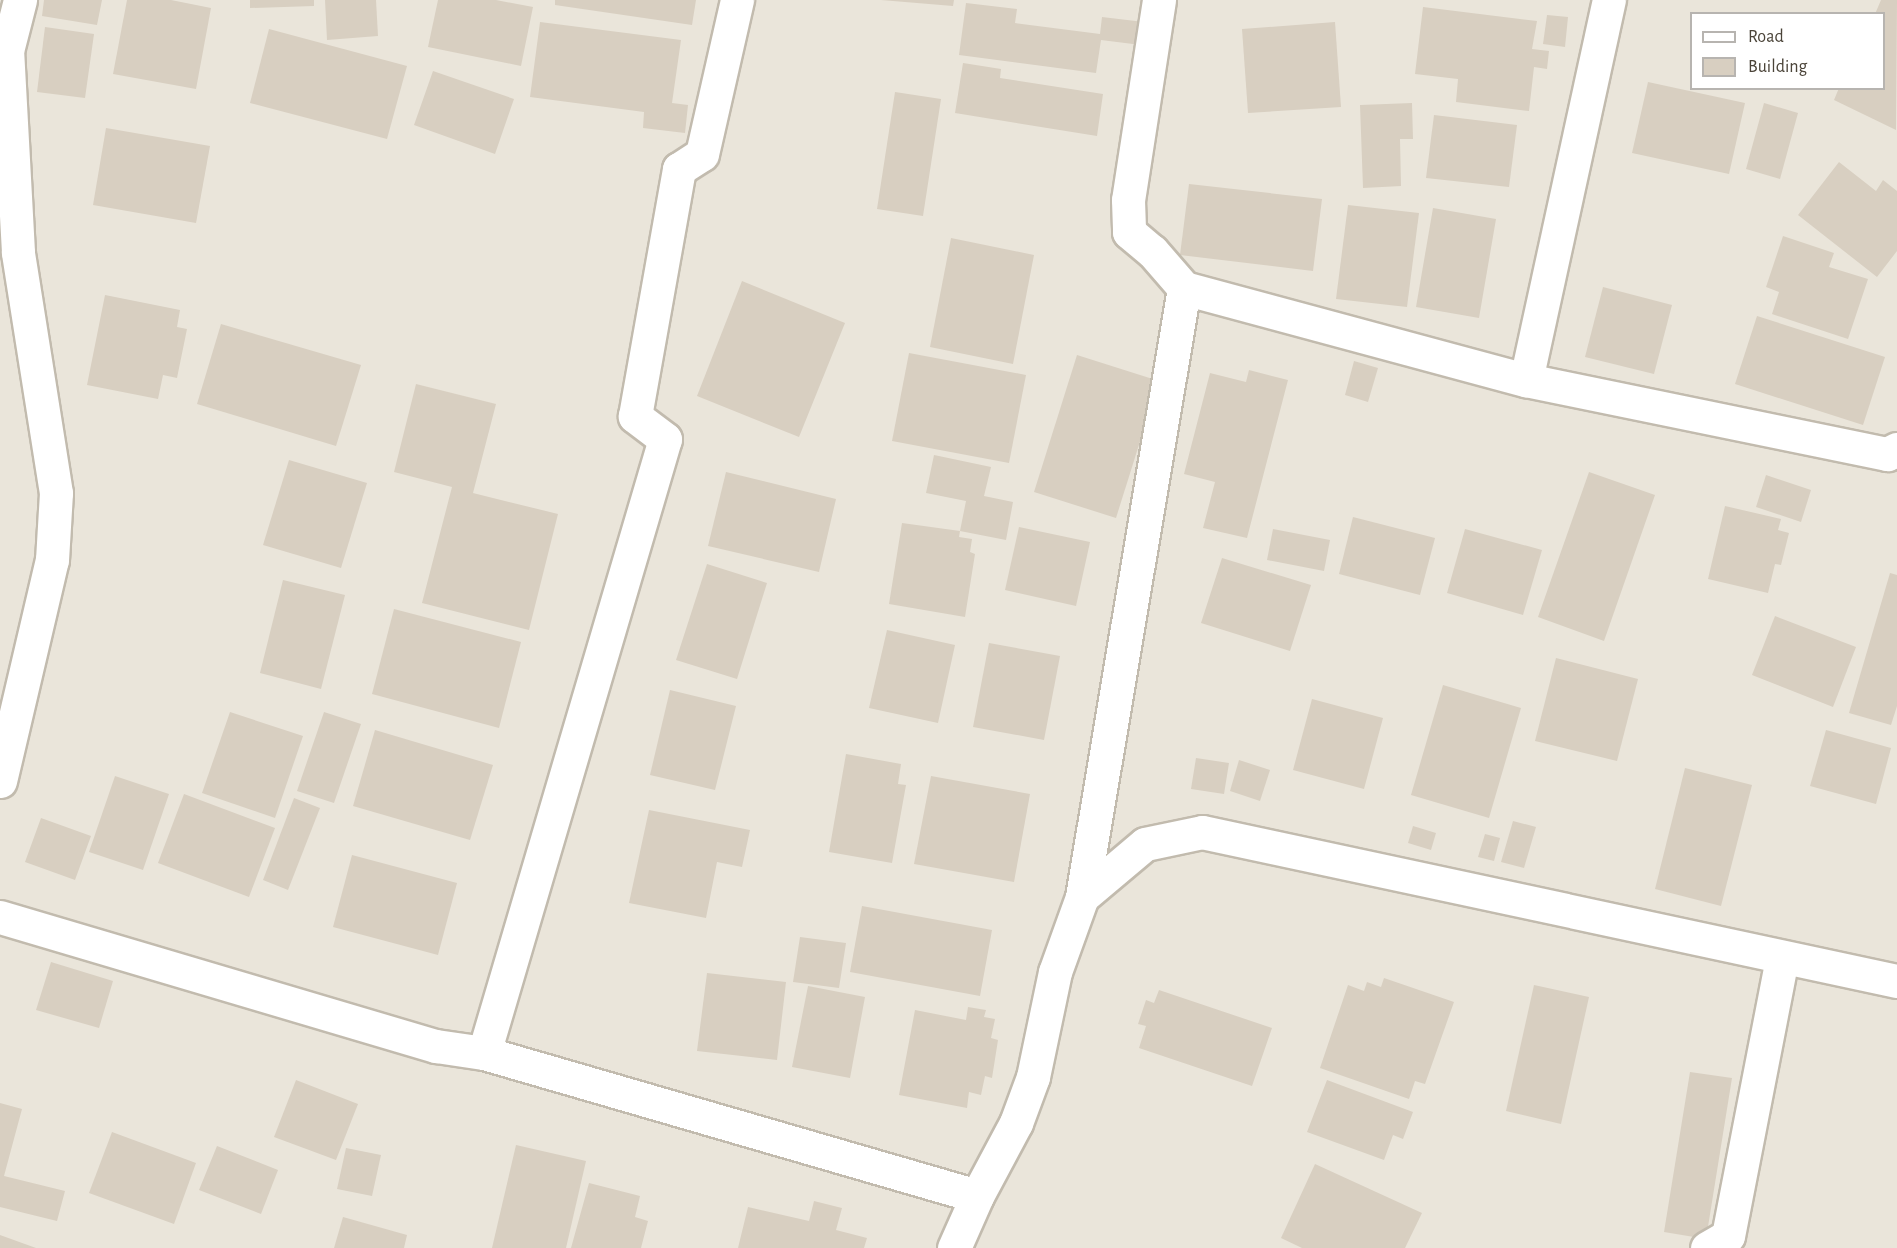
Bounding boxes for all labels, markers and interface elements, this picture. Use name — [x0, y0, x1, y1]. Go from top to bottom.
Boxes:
legend — [1690, 12, 1885, 90]
text: Road — [1748, 28, 1784, 46]
text: Building — [1748, 58, 1807, 76]

